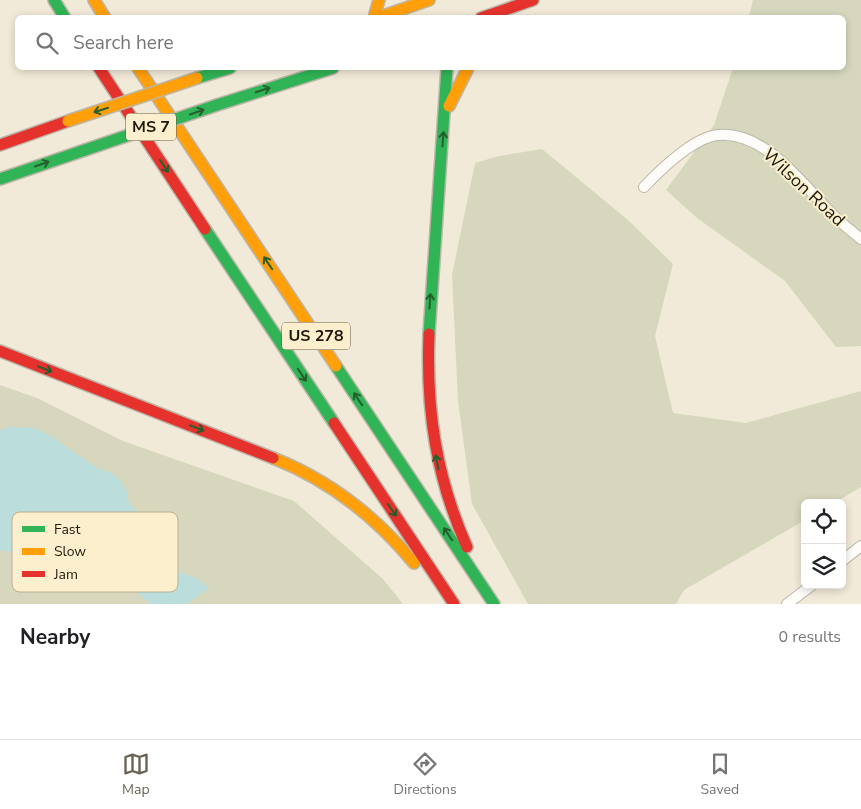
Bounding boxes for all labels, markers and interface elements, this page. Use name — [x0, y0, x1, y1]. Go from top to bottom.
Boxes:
search box — [15, 15, 846, 70]
icon: search — [33, 29, 61, 57]
text: Search here — [73, 30, 174, 56]
one-way arrow — [255, 85, 271, 95]
one-way arrow — [93, 106, 109, 116]
one-way arrow — [189, 107, 204, 116]
road number: MS 7 — [126, 114, 176, 140]
one-way arrow — [438, 131, 447, 147]
street label: Wilson Road — [758, 143, 850, 231]
one-way arrow — [34, 159, 50, 168]
one-way arrow — [159, 159, 169, 173]
one-way arrow — [263, 257, 273, 271]
one-way arrow — [426, 293, 435, 309]
road number: US 278 — [282, 322, 350, 350]
one-way arrow — [38, 365, 53, 374]
one-way arrow — [297, 368, 308, 382]
one-way arrow — [353, 392, 363, 406]
one-way arrow — [189, 424, 204, 433]
one-way arrow — [432, 455, 442, 471]
map controls — [801, 499, 846, 589]
button: locate — [801, 499, 846, 544]
one-way arrow — [387, 503, 397, 517]
legend — [12, 512, 178, 592]
text: Fast — [54, 520, 80, 539]
one-way arrow — [443, 527, 453, 541]
text: Slow — [54, 542, 86, 561]
button: layers — [801, 544, 846, 589]
text: Jam — [53, 565, 78, 584]
text: Nearby — [20, 623, 90, 651]
text: 0 results — [779, 626, 841, 648]
tab: Map — [122, 750, 150, 799]
tab: Directions — [394, 750, 457, 799]
tab: Saved — [700, 750, 739, 799]

